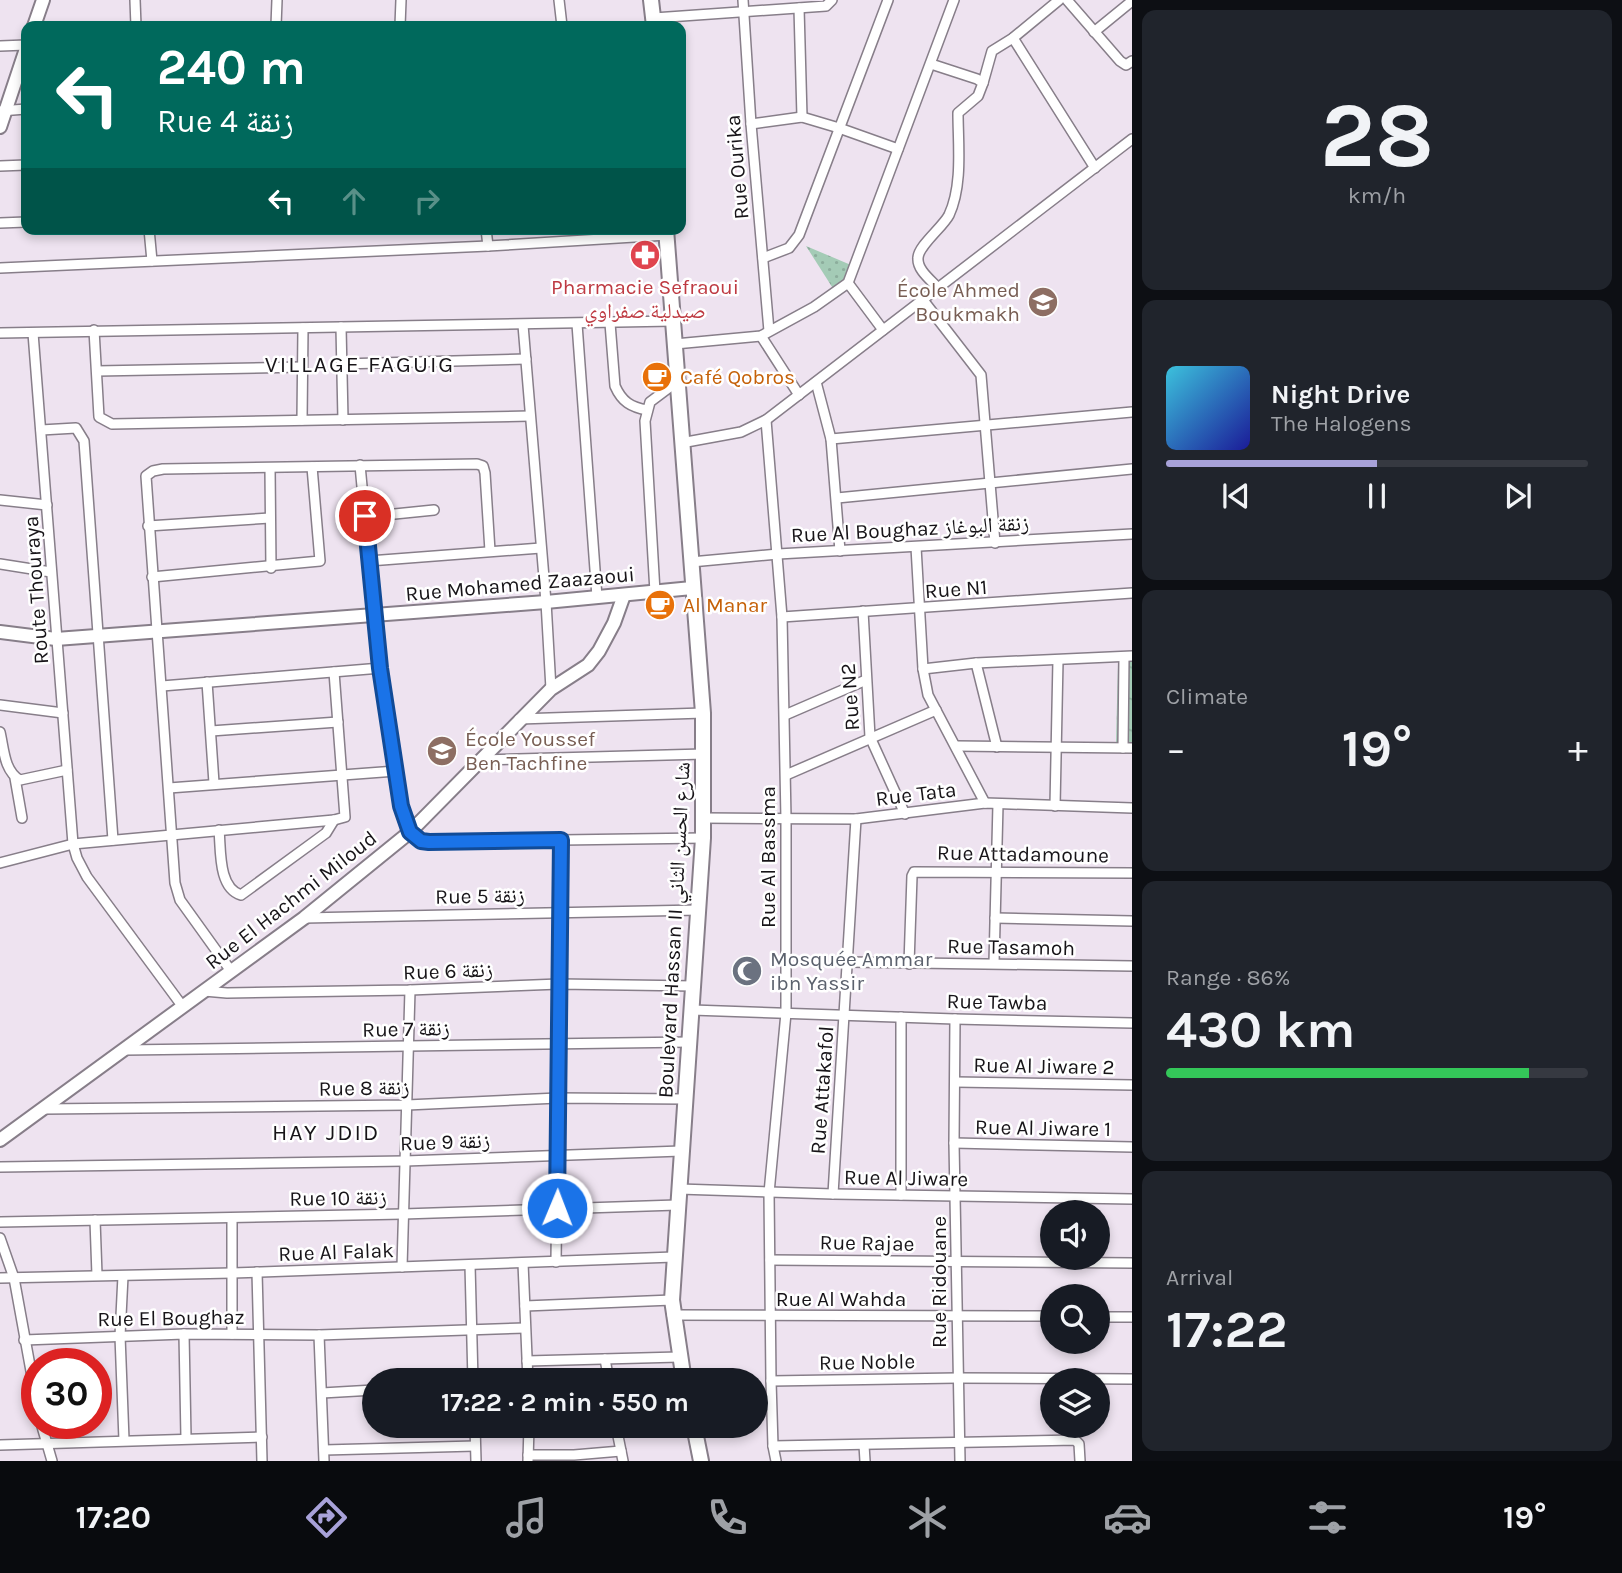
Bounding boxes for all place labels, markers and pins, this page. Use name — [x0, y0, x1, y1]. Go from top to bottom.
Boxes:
pharmacy icon: Pharmacie Sefraoui صيدلية صفراوي — [628, 238, 662, 272]
place label: Pharmacie Sefraoui صيدلية صفراوي — [551, 275, 739, 327]
place label: École Ahmed Boukmakh — [897, 278, 1020, 326]
school or university icon: École Ahmed Boukmakh — [1026, 285, 1060, 319]
cafe icon: Café Qobros — [640, 360, 674, 394]
place label: Café Qobros — [680, 365, 795, 389]
pin — [335, 486, 395, 546]
cafe icon: Al Manar — [643, 588, 677, 622]
place label: Al Manar — [683, 593, 768, 617]
place label: École Youssef Ben Tachfine — [465, 727, 596, 775]
school or university icon: École Youssef Ben Tachfine — [425, 734, 459, 768]
place label: Mosquée Ammar ibn Yassir — [770, 947, 933, 995]
mosque icon: Mosquée Ammar ibn Yassir — [730, 954, 764, 988]

